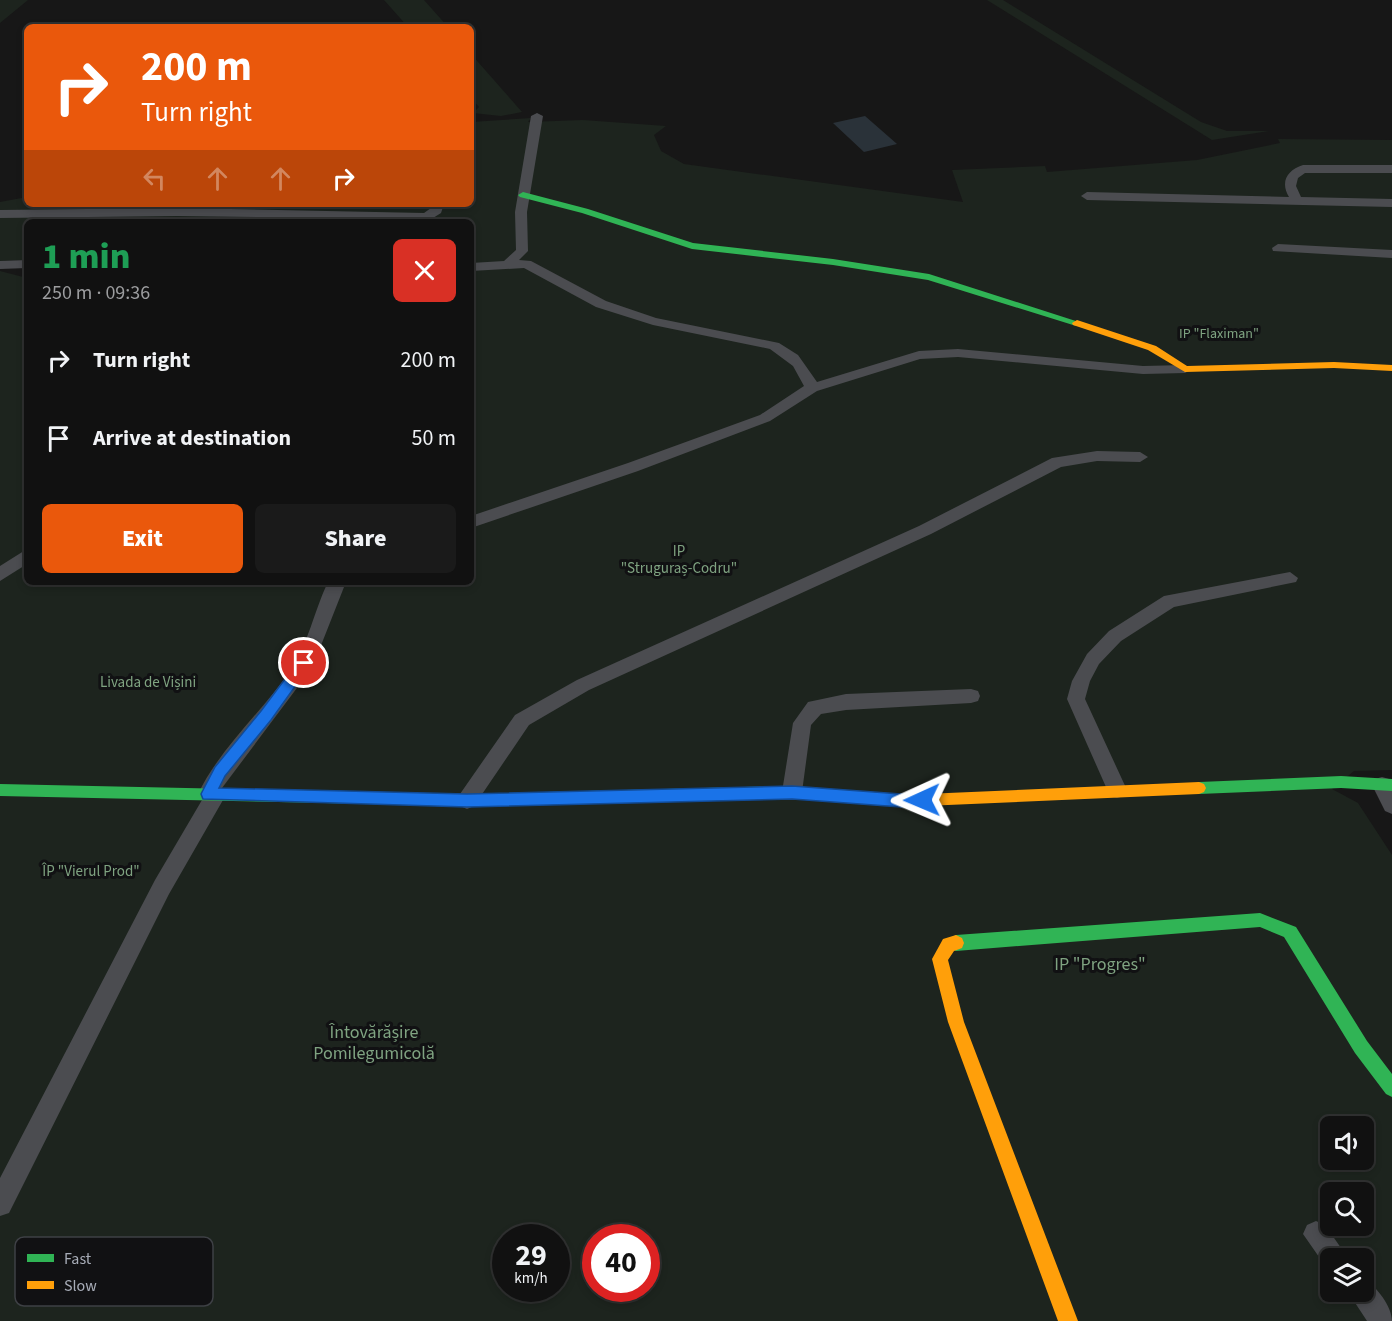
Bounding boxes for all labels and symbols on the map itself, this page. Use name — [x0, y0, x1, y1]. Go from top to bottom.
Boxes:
park label: IP "Flaximan" — [1179, 324, 1259, 344]
park label: IP "Struguraș-Codru" — [621, 541, 737, 579]
pin — [278, 637, 329, 688]
park label: Livada de Vișini — [100, 672, 196, 693]
position arrow — [890, 768, 954, 832]
park label: ÎP "Vierul Prod" — [41, 861, 140, 882]
park label: IP "Progres" — [1054, 952, 1146, 977]
park label: Întovărășire Pomilegumicolă — [313, 1020, 435, 1066]
speed limit sign: 40 — [582, 1224, 660, 1302]
legend — [15, 1237, 213, 1306]
text: Fast — [64, 1248, 92, 1270]
text: Slow — [64, 1275, 97, 1297]

